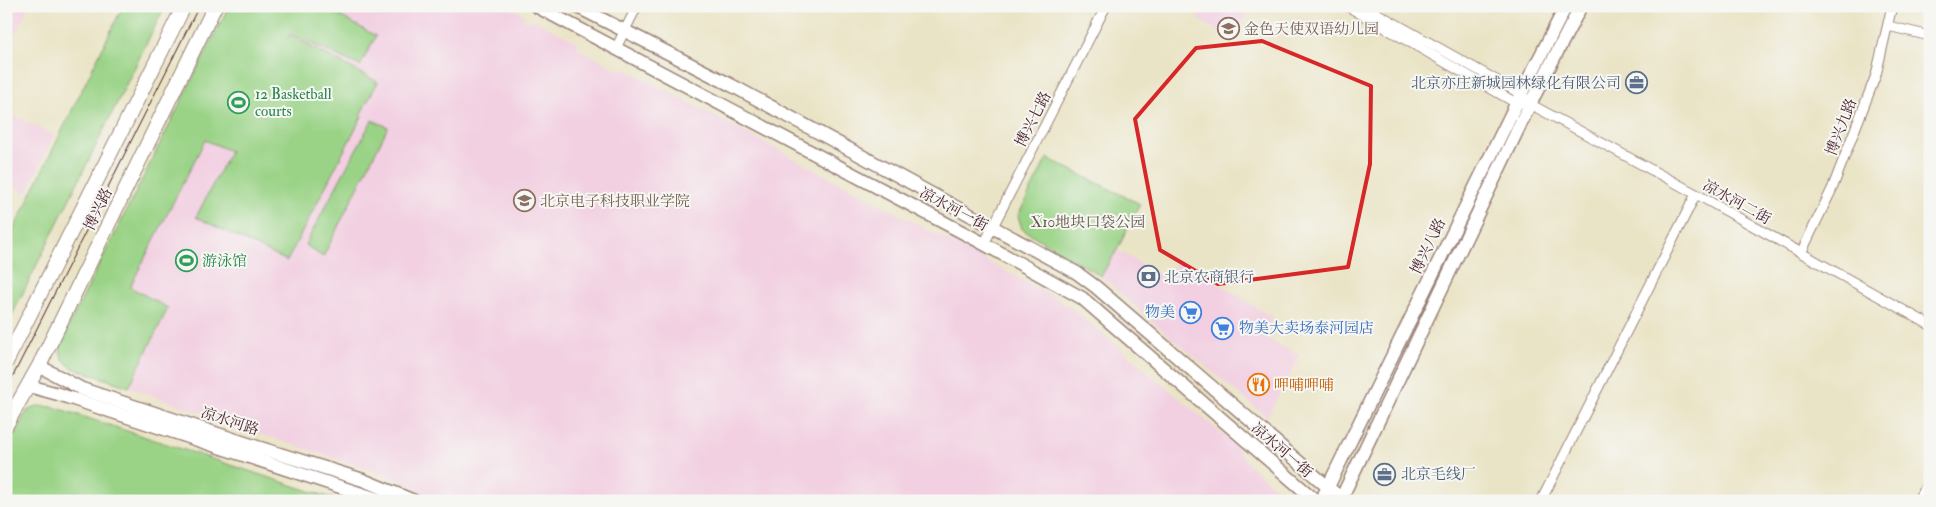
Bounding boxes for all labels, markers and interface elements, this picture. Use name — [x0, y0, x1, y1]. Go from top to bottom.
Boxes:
school or university icon: 金色天使双语幼儿园 — [1216, 17, 1240, 41]
place label: 金色天使双语幼儿园 — [1244, 20, 1379, 39]
office icon: 北京亦庄新城园林绿化有限公司 — [1625, 71, 1649, 95]
place label: 北京亦庄新城园林绿化有限公司 — [1411, 74, 1621, 93]
place label: 12 Basketball courts — [255, 85, 332, 121]
street label: 博兴七路 — [1011, 88, 1056, 150]
sports icon: 12 Basketball courts — [227, 91, 251, 115]
street label: 博兴九路 — [1822, 96, 1861, 159]
street label: 凉水河二街 — [1699, 176, 1774, 229]
street label: 凉水河一街 — [916, 183, 991, 235]
street label: 博兴路 — [80, 185, 117, 234]
school or university icon: 北京电子科技职业学院 — [512, 189, 536, 213]
place label: 北京电子科技职业学院 — [540, 192, 690, 211]
park label: X10地块口袋公园 — [1031, 213, 1145, 232]
street label: 博兴八路 — [1407, 215, 1450, 277]
sports icon: 游泳馆 — [174, 249, 198, 273]
place label: 游泳馆 — [202, 252, 247, 271]
bank icon: 北京农商银行 — [1136, 265, 1160, 289]
place label: 北京农商银行 — [1164, 268, 1254, 287]
supermarket icon: 物美 — [1179, 300, 1203, 324]
place label: 物美 — [1145, 303, 1175, 322]
supermarket icon: 物美大卖场泰河园店 — [1211, 316, 1235, 340]
place label: 物美大卖场泰河园店 — [1239, 319, 1374, 338]
restaurant icon: 呷哺呷哺 — [1246, 373, 1270, 397]
place label: 呷哺呷哺 — [1274, 376, 1334, 395]
street label: 凉水河路 — [198, 403, 261, 440]
street label: 凉水河一街 — [1247, 419, 1316, 482]
office icon: 北京毛线厂 — [1373, 462, 1397, 486]
place label: 北京毛线厂 — [1401, 465, 1476, 484]

